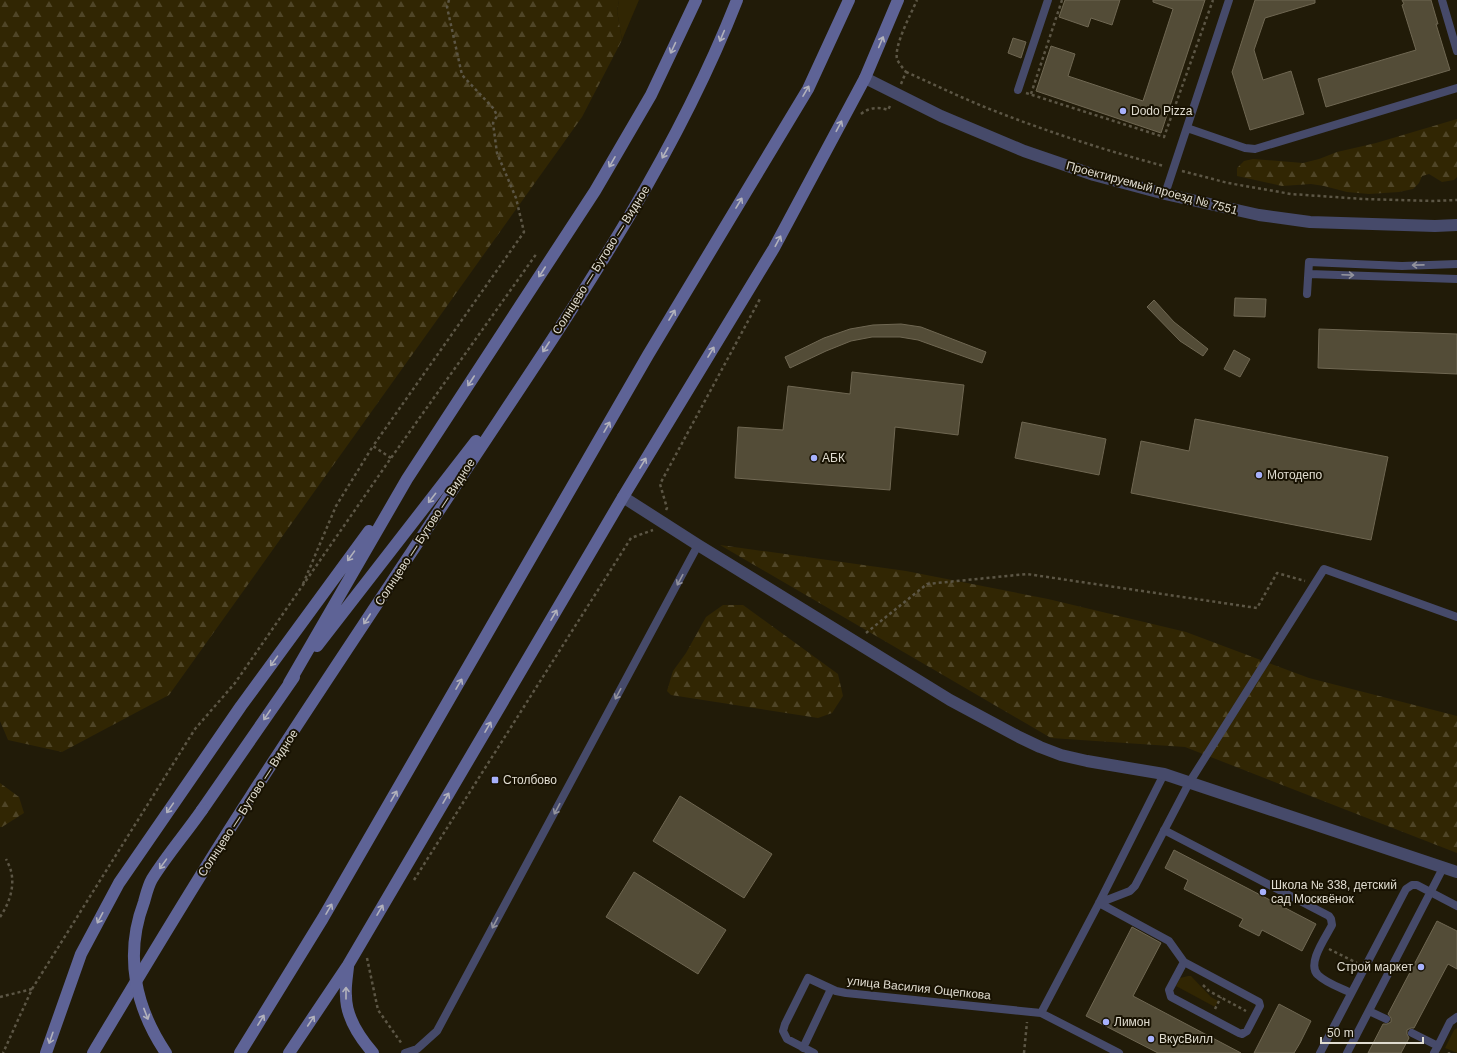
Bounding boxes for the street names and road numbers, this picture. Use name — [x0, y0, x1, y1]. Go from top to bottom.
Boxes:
street label: Проектируемый проезд № 7551 — [1065, 158, 1240, 218]
street label: Солнцево — Бутово — Видное — [549, 183, 653, 337]
street label: Солнцево — Бутово — Видное — [372, 456, 478, 608]
street label: Солнцево — Бутово — Видное — [195, 727, 301, 879]
street label: улица Василия Ощепкова — [846, 973, 992, 1003]

